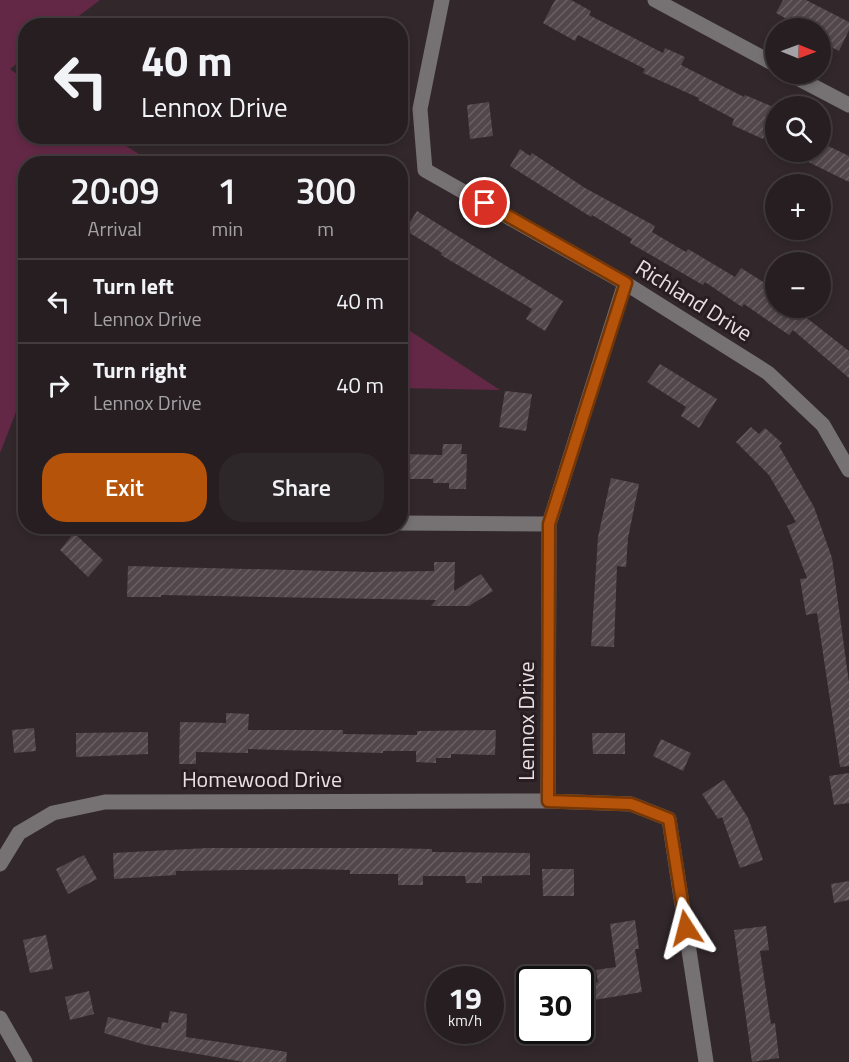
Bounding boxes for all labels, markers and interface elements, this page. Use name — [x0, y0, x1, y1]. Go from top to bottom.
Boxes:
north arrow — [765, 18, 831, 84]
map controls — [765, 18, 831, 318]
text: 40 m — [141, 28, 233, 92]
icon: left — [42, 42, 120, 120]
text: Lennox Drive — [141, 86, 288, 127]
button: search — [765, 96, 831, 162]
text: 20:09 — [70, 163, 159, 218]
text: 1 — [217, 163, 237, 218]
text: 300 — [295, 163, 356, 218]
button: + — [765, 174, 831, 240]
pin — [459, 177, 510, 228]
icon: arrive — [468, 186, 501, 219]
text: Arrival — [88, 213, 142, 244]
text: min — [211, 213, 243, 244]
text: m — [317, 213, 334, 244]
street label: Richland Drive — [629, 251, 759, 349]
button: − — [765, 252, 831, 318]
text: Turn left — [93, 269, 174, 303]
text: 40 m — [336, 284, 384, 318]
icon: left — [42, 285, 75, 318]
text: Lennox Drive — [93, 303, 202, 334]
text: Turn right — [93, 353, 187, 387]
text: 40 m — [336, 368, 384, 402]
icon: right — [42, 369, 75, 402]
text: Lennox Drive — [93, 387, 202, 418]
button: Exit — [42, 453, 207, 522]
button: Share — [219, 453, 384, 522]
street label: Lennox Drive — [509, 661, 543, 781]
street label: Homewood Drive — [182, 762, 342, 796]
position arrow — [654, 896, 718, 960]
speed limit sign: 30 — [516, 966, 594, 1044]
text: 19 — [448, 975, 482, 1021]
text: km/h — [448, 1009, 482, 1032]

